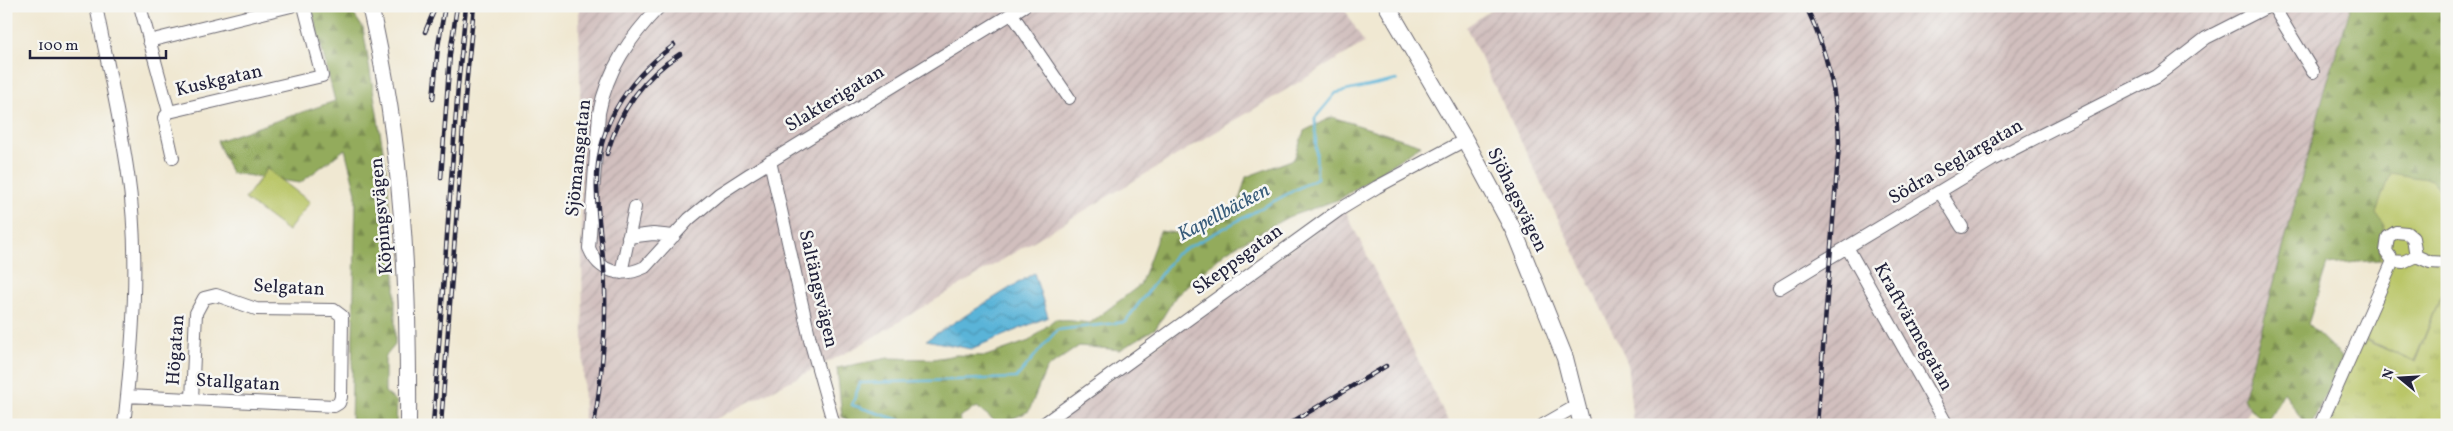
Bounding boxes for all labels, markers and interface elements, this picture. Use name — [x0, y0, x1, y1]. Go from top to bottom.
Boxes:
scale bar — [30, 28, 166, 60]
text: 100 m — [38, 36, 78, 57]
street label: Kuskgatan — [173, 58, 265, 104]
street label: Slakterigatan — [781, 59, 889, 139]
street label: Sjömansgatan — [560, 98, 598, 218]
street label: Södra Seglargatan — [1884, 113, 2028, 211]
street label: Sjöhagsvägen — [1480, 143, 1554, 257]
street label: Köpingsvägen — [364, 156, 400, 276]
water label: Kapellbäcken — [1173, 177, 1275, 249]
street label: Skeppsgatan — [1188, 218, 1288, 302]
street label: Saltängsvägen — [792, 228, 844, 350]
street label: Kraftvärmegatan — [1867, 258, 1959, 396]
street label: Selgatan — [253, 273, 325, 303]
street label: Högatan — [161, 314, 191, 386]
north arrow — [2376, 354, 2426, 404]
text: N — [2378, 367, 2400, 382]
street label: Stallgatan — [195, 368, 281, 398]

